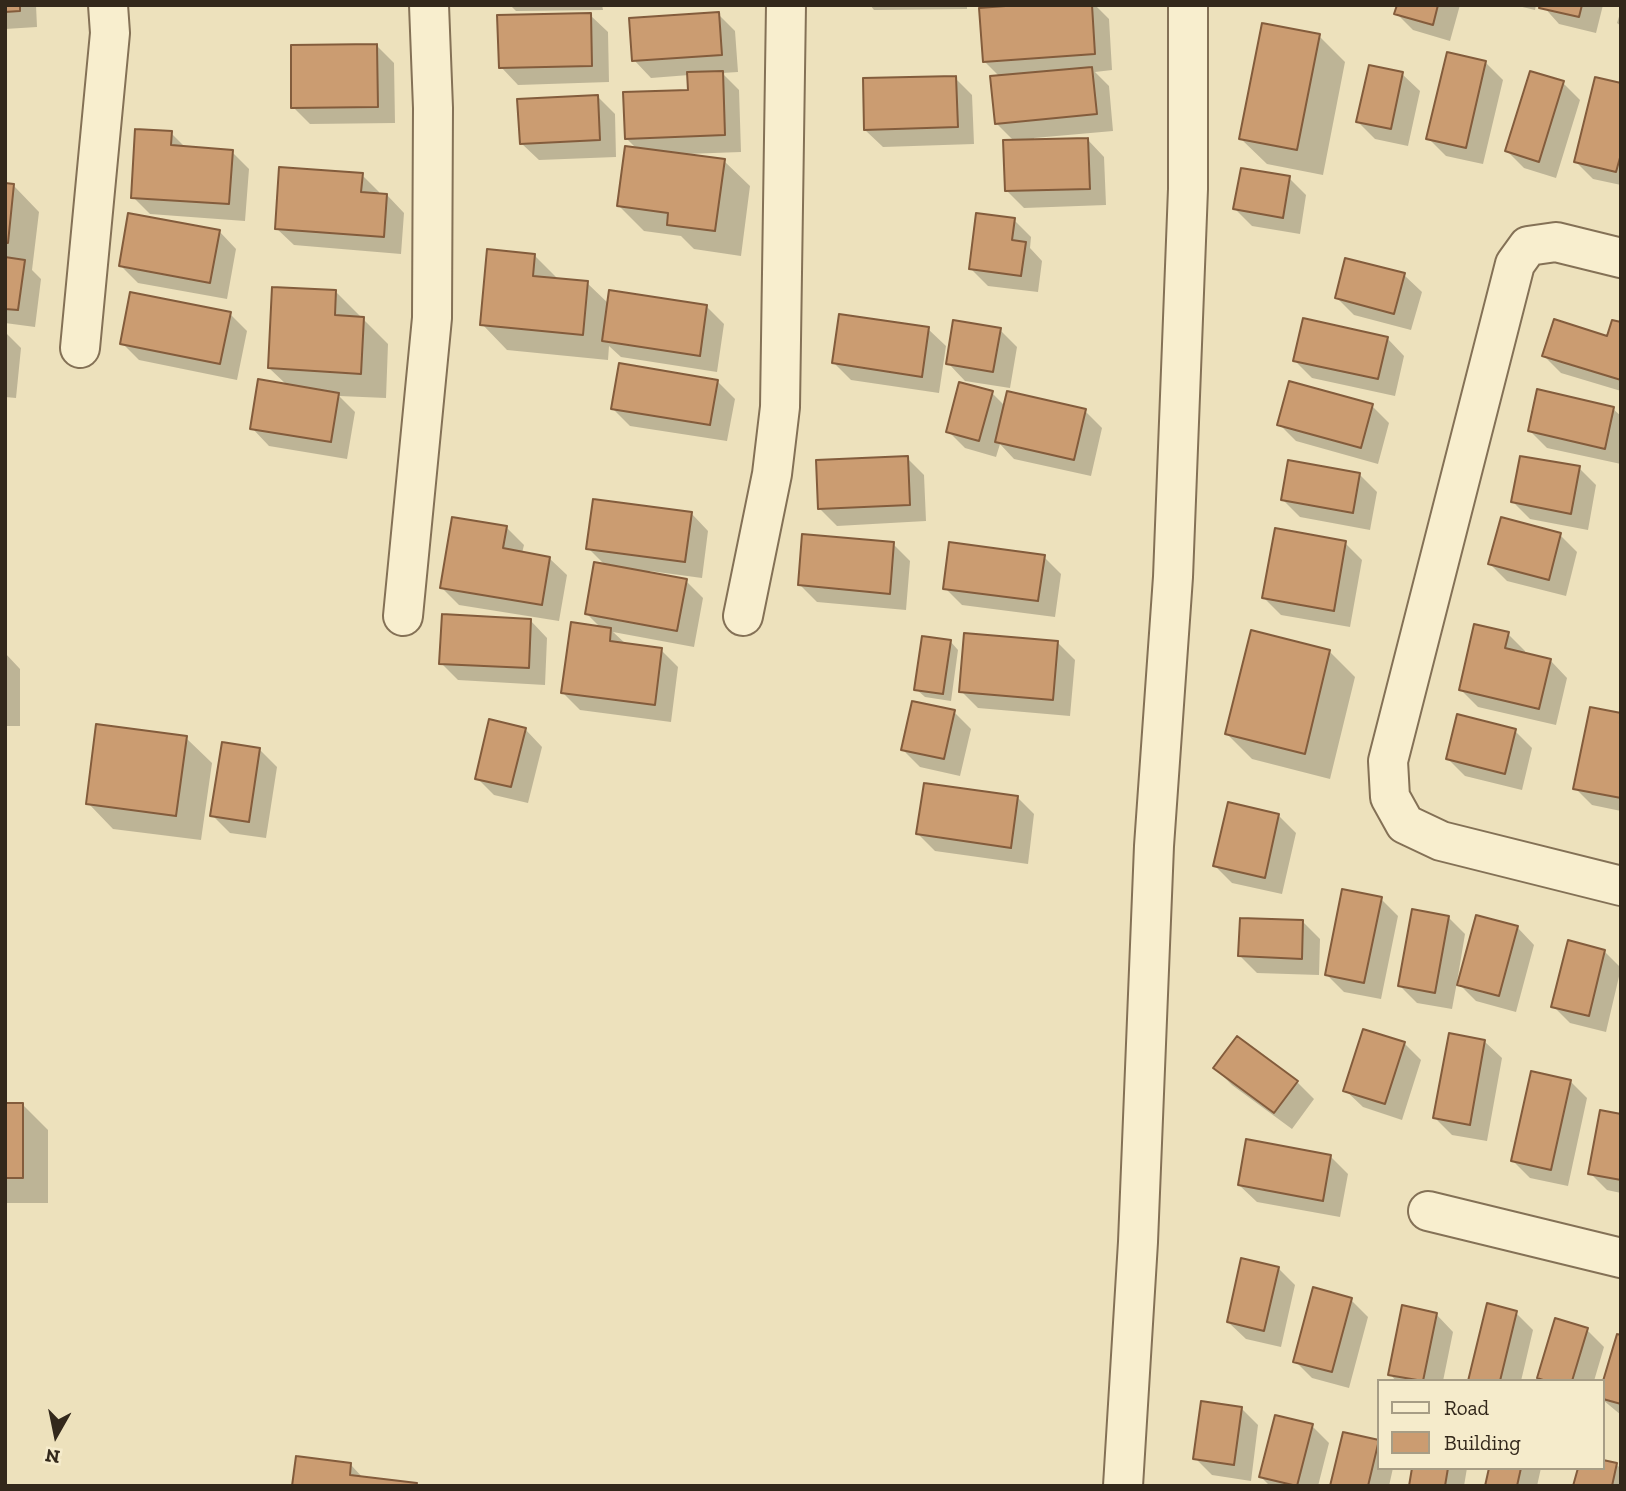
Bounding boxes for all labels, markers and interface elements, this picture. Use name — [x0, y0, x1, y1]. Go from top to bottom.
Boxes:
legend — [1378, 1379, 1605, 1470]
text: Road — [1444, 1395, 1489, 1420]
north arrow — [21, 1400, 91, 1470]
text: Building — [1444, 1430, 1521, 1455]
text: N — [44, 1444, 62, 1469]

